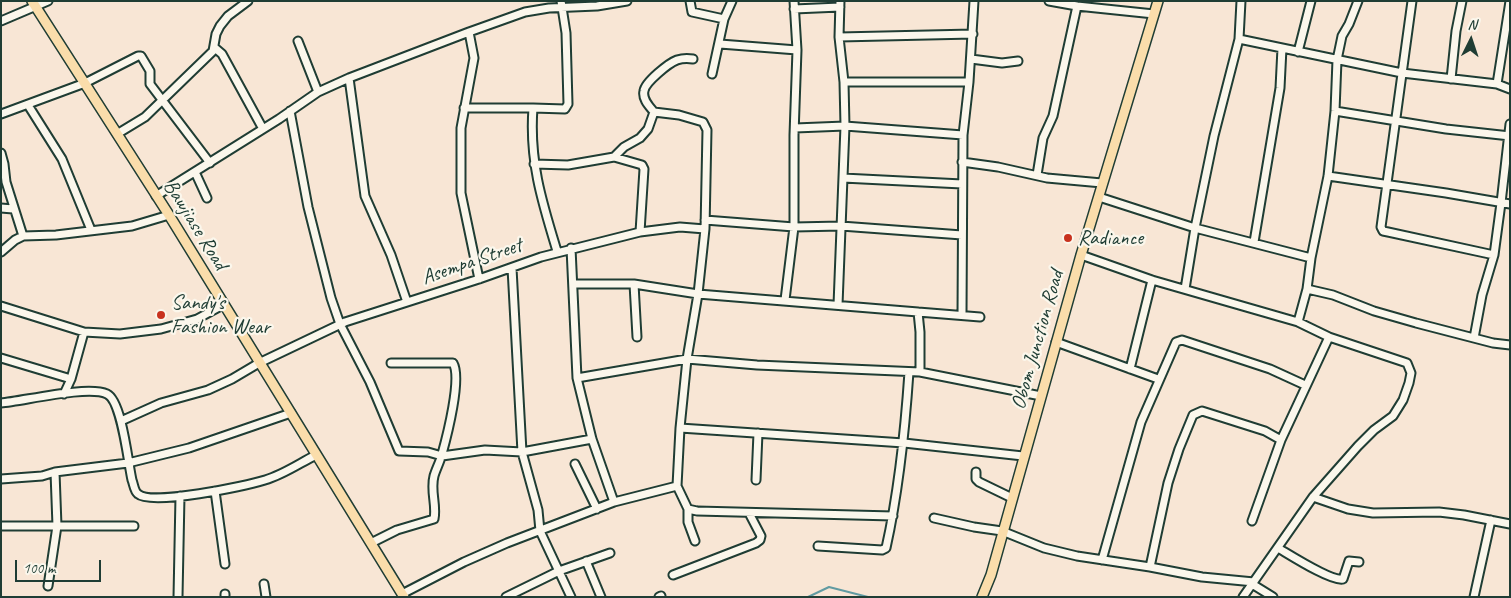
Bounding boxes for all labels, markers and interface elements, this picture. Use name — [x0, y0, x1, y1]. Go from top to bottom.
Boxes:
north arrow — [1446, 15, 1496, 65]
text: N — [1467, 16, 1477, 33]
street label: Bawjiase Road — [157, 175, 233, 275]
place label: Radiance — [1078, 225, 1143, 251]
marker: Radiance — [1062, 232, 1074, 244]
street label: Asempa Street — [419, 233, 525, 291]
street label: Obom Junction Road — [1006, 268, 1070, 412]
place label: Sandy's Fashion Wear — [171, 290, 270, 340]
marker: Sandy's Fashion Wear — [155, 309, 167, 321]
scale bar — [18, 550, 104, 582]
text: 100 m — [23, 559, 55, 578]

